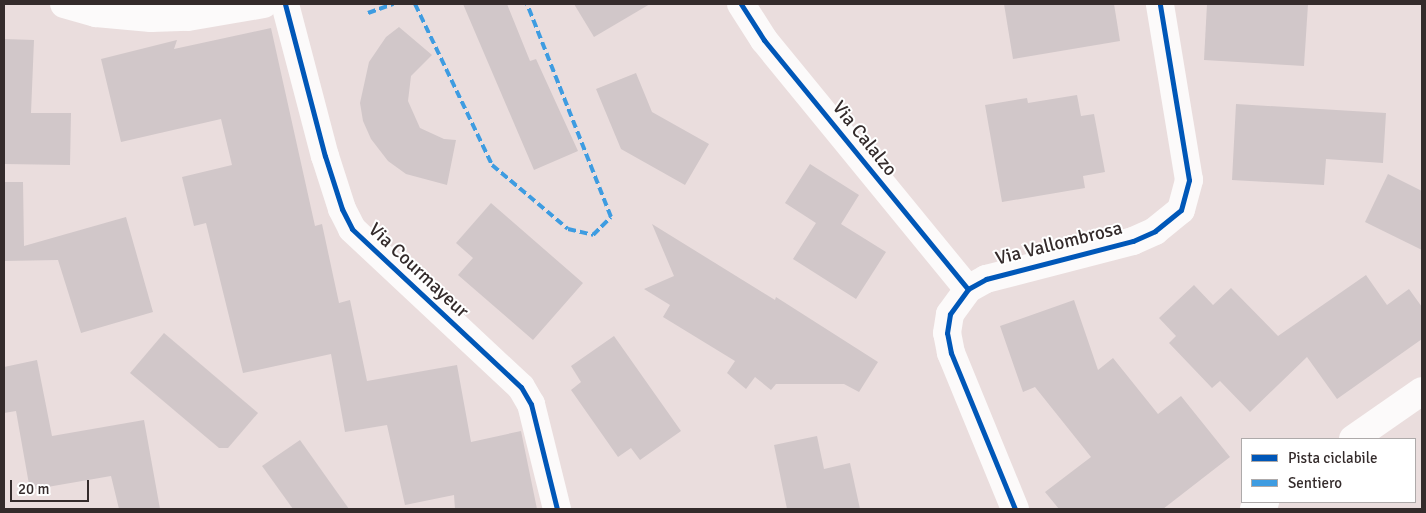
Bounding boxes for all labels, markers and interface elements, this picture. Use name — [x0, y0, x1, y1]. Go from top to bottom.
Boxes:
street label: Via Calalzo — [827, 97, 901, 181]
street label: Via Vallombrosa — [993, 217, 1125, 271]
street label: Via Courmayeur — [363, 219, 473, 323]
legend — [1241, 438, 1416, 503]
text: Pista ciclabile — [1288, 449, 1377, 467]
scale bar — [12, 470, 91, 502]
text: Sentiero — [1288, 474, 1342, 492]
text: 20 m — [18, 480, 49, 498]

